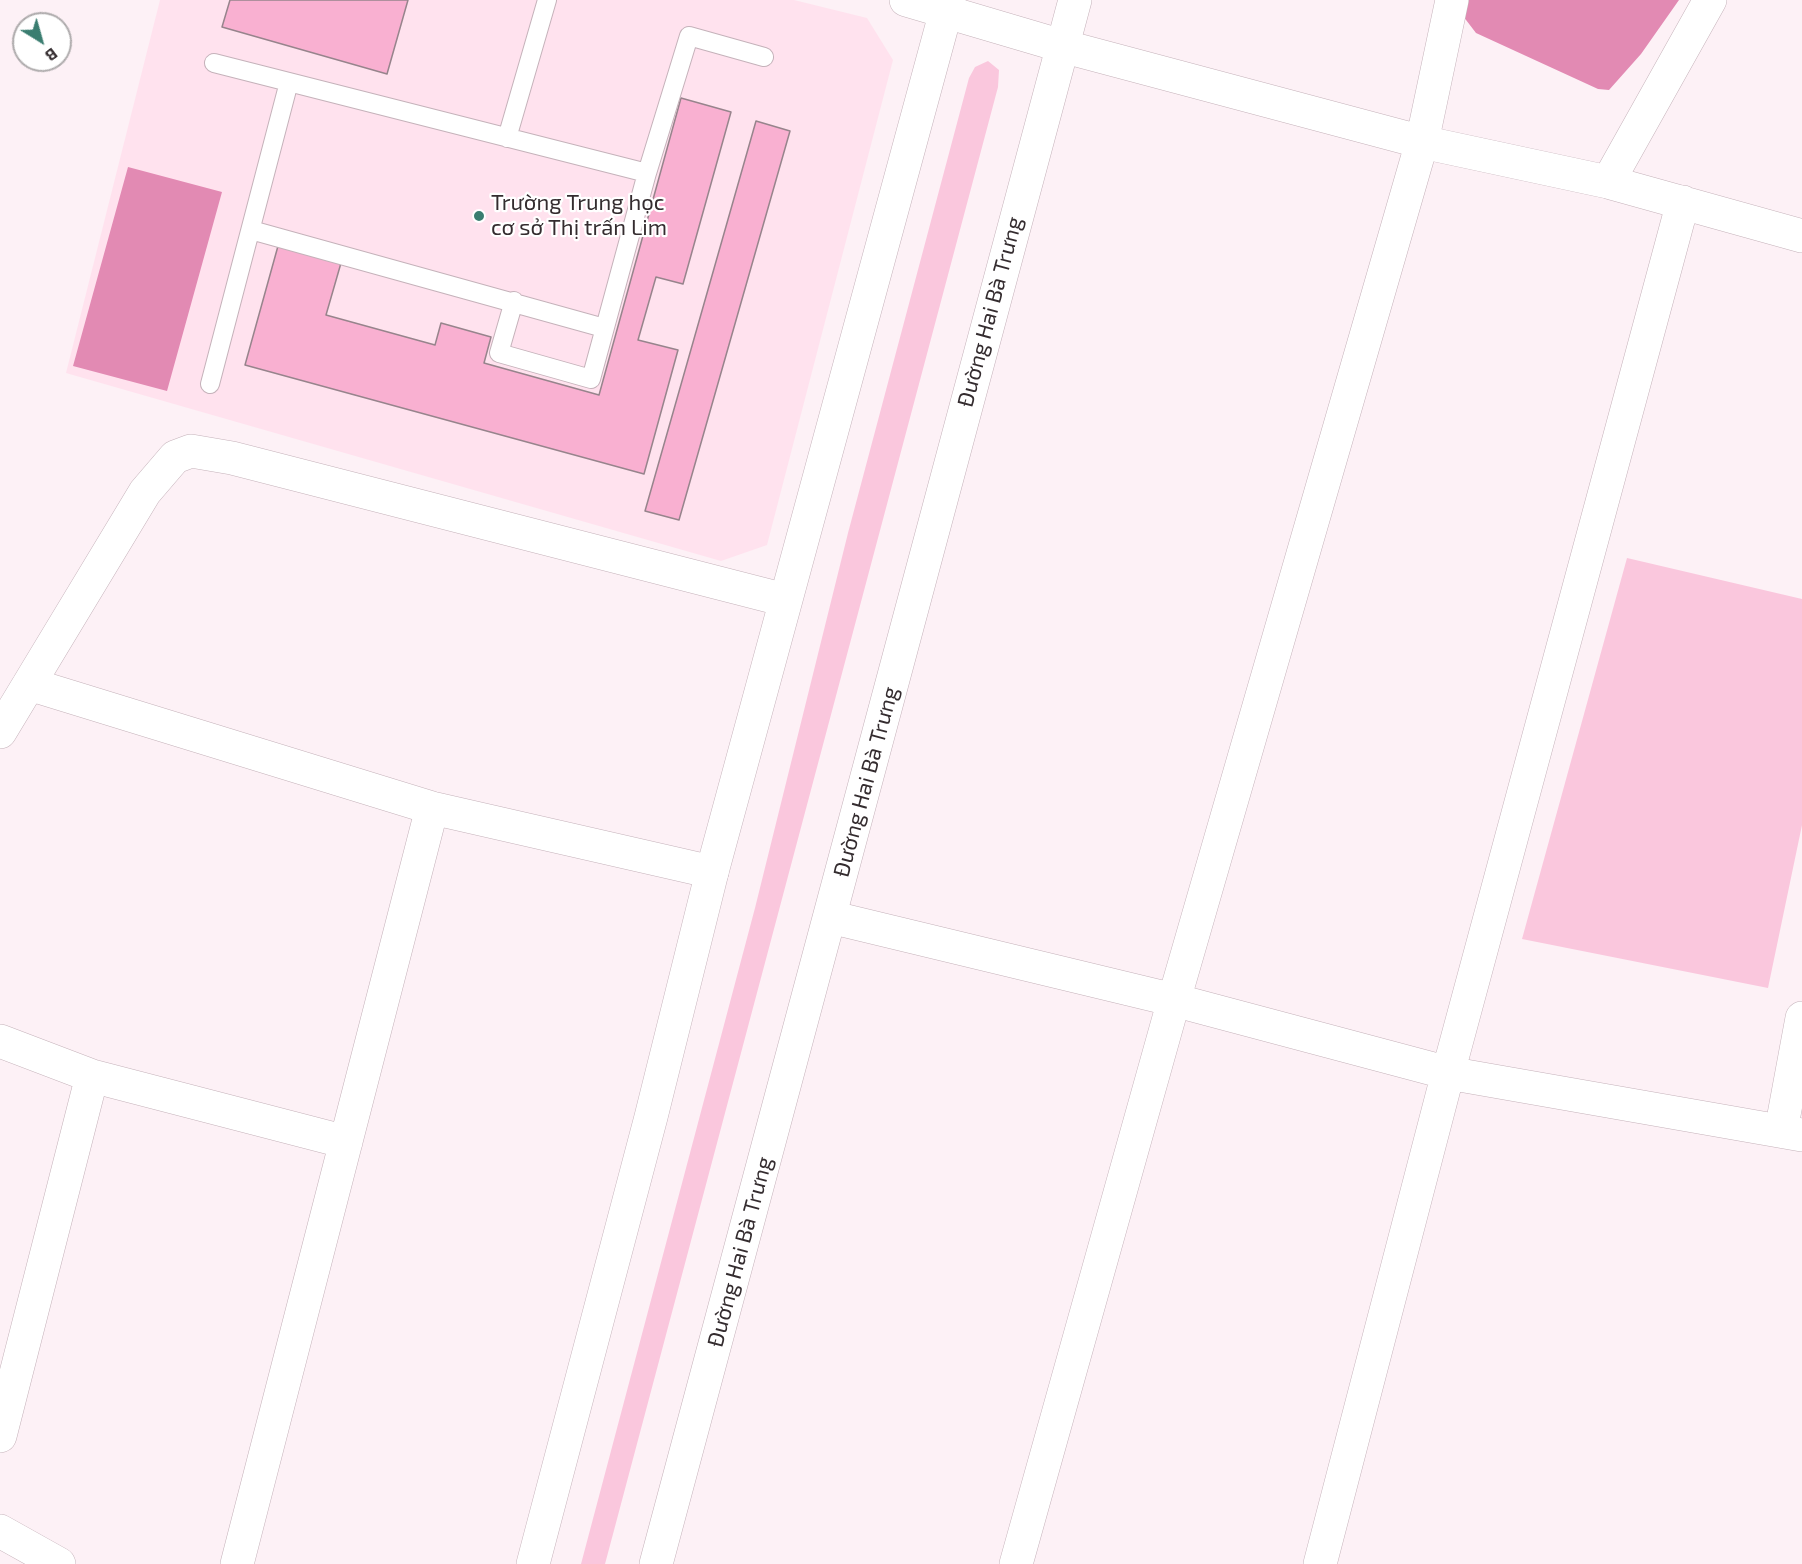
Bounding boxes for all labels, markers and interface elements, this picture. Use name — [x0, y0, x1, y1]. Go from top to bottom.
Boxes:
north arrow — [12, 12, 72, 72]
text: B — [42, 45, 62, 66]
place label: Trường Trung học cơ sở Thị trấn Lim — [491, 190, 667, 242]
marker: Trường Trung học cơ sở Thị trấn Lim — [472, 209, 486, 223]
street label: Đường Hai Bà Trưng — [952, 214, 1028, 410]
street label: Đường Hai Bà Trưng — [828, 684, 904, 880]
street label: Đường Hai Bà Trưng — [702, 1154, 778, 1350]

